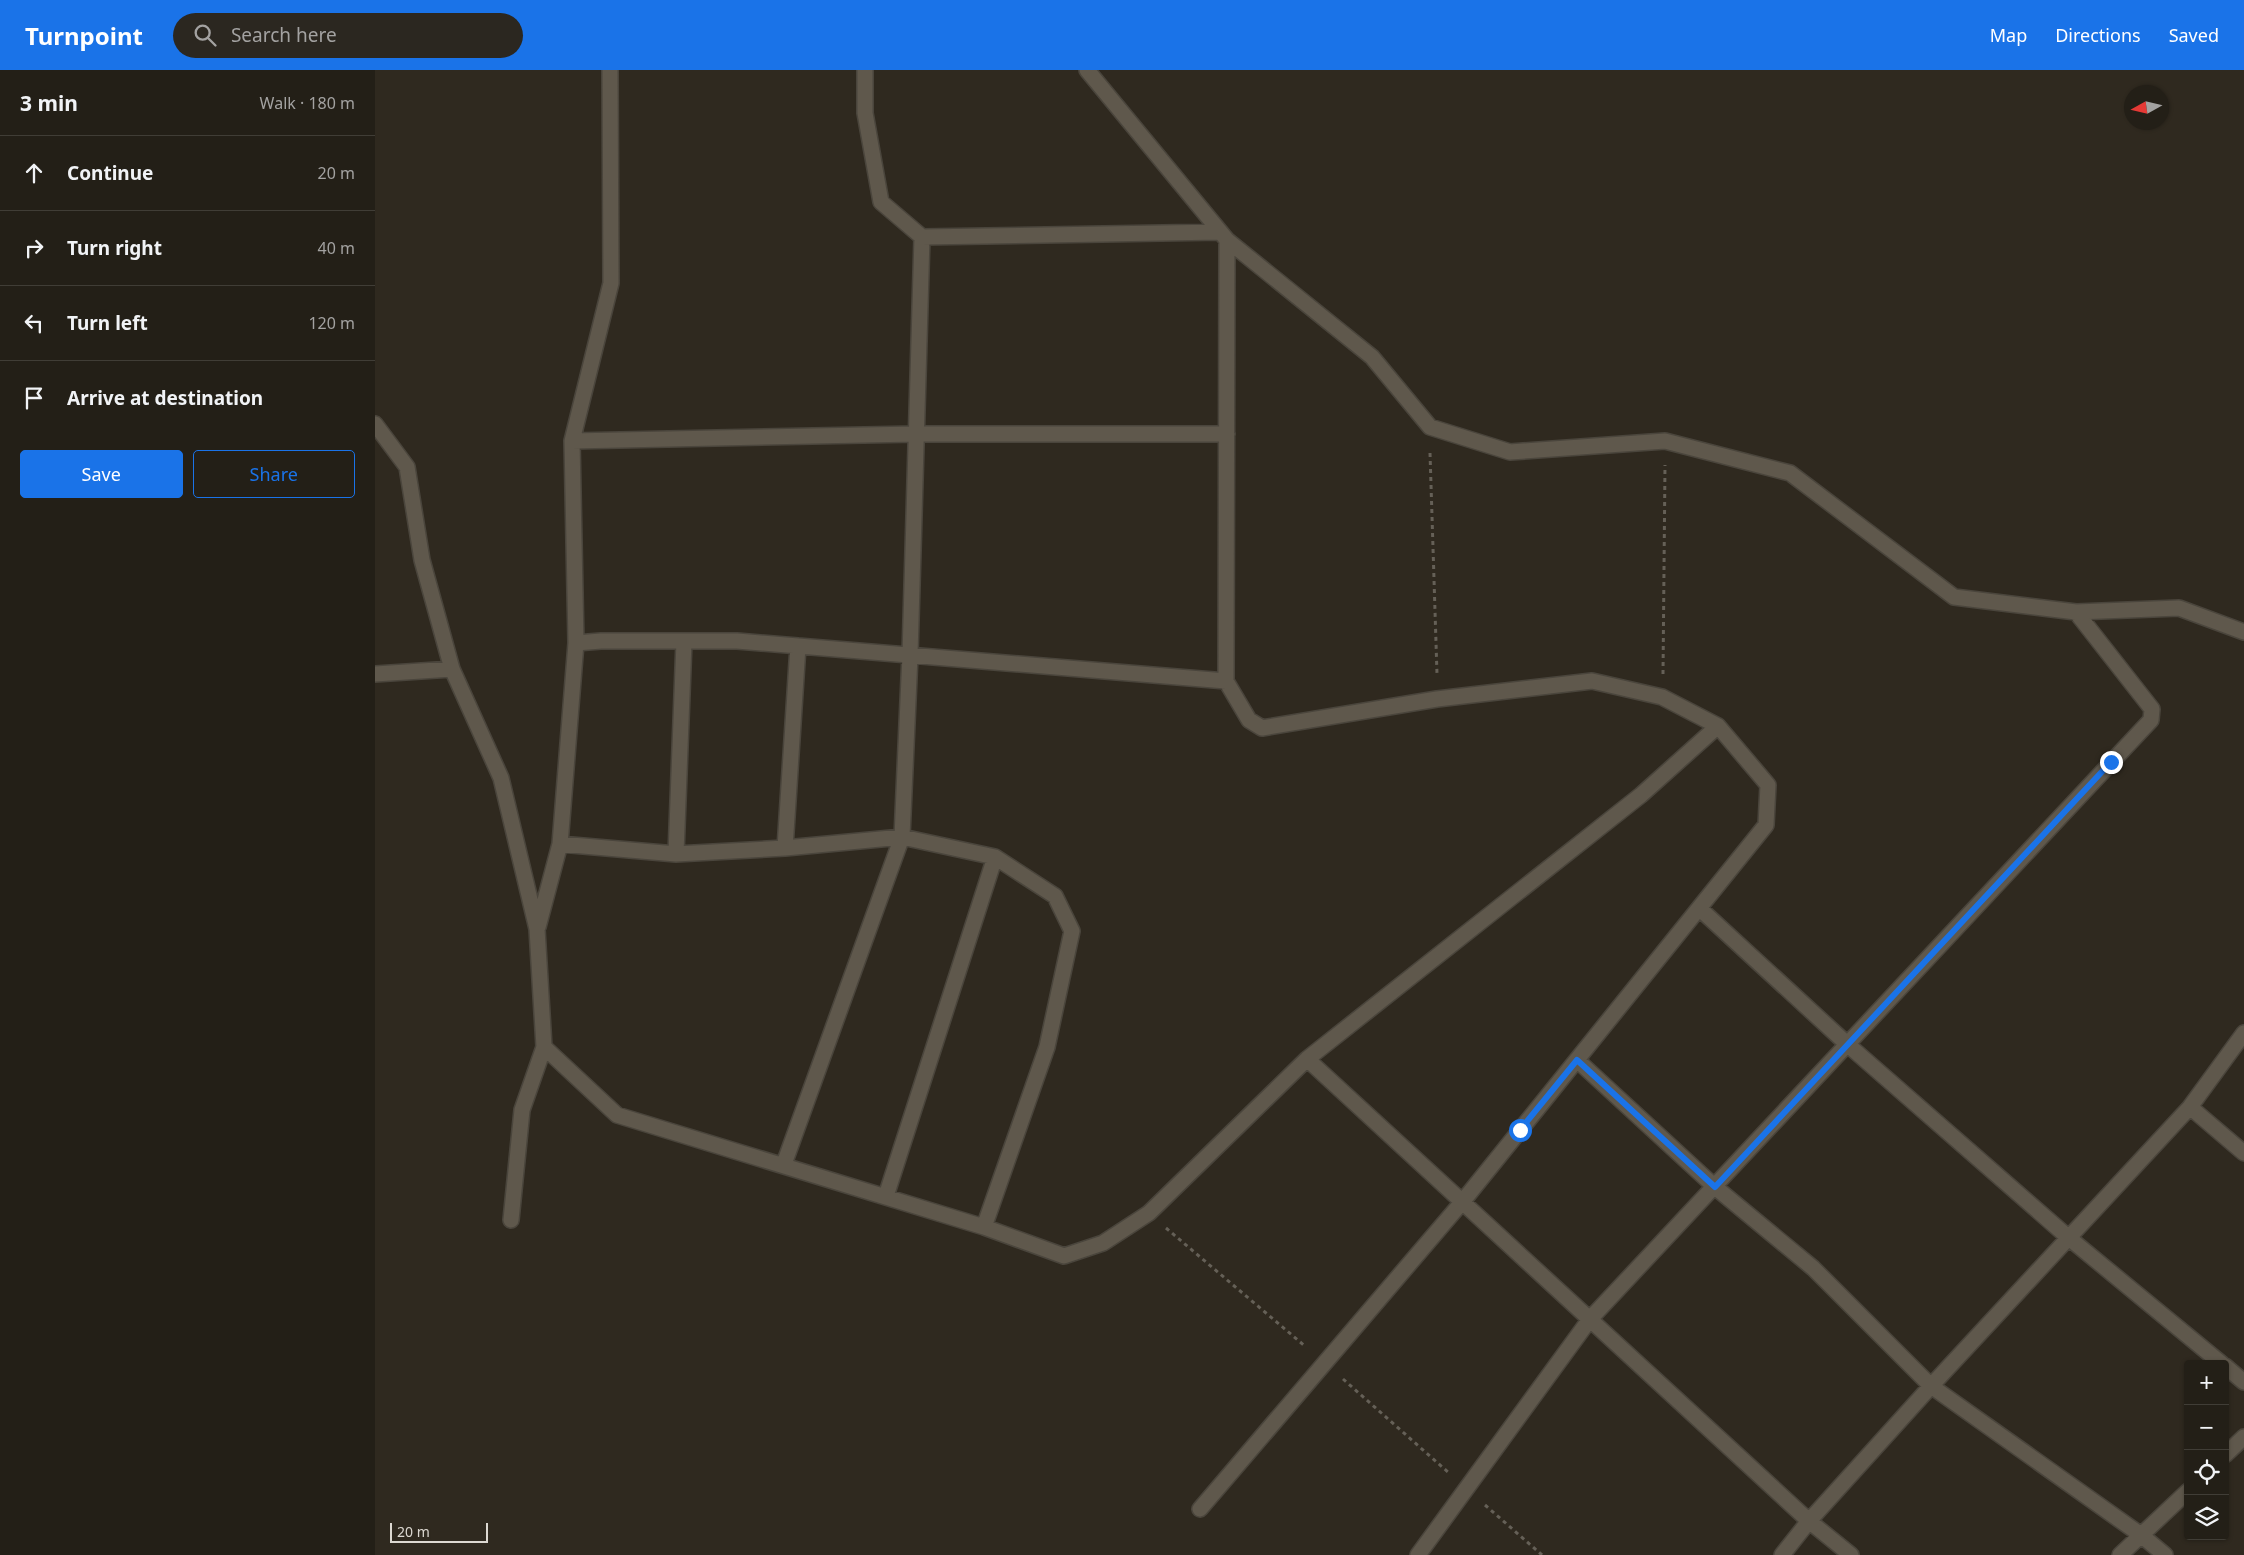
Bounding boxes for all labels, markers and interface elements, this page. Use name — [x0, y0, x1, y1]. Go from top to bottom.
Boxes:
search box — [173, 13, 523, 58]
text: Turnpoint — [25, 19, 143, 52]
icon: search — [191, 21, 219, 49]
text: Search here — [231, 22, 337, 48]
text: Map — [1990, 23, 2027, 47]
text: Directions — [2055, 23, 2141, 47]
text: Saved — [2169, 23, 2219, 47]
north arrow — [2124, 85, 2169, 130]
text: 3 min — [20, 89, 78, 117]
text: Walk · 180 m — [260, 92, 355, 114]
icon: ahead — [20, 159, 48, 187]
text: Continue — [67, 160, 153, 186]
text: 20 m — [318, 162, 355, 184]
icon: right — [20, 234, 48, 262]
text: Turn right — [67, 235, 162, 261]
text: 40 m — [318, 237, 355, 259]
icon: left — [20, 309, 48, 337]
text: Turn left — [67, 310, 148, 336]
text: 120 m — [308, 312, 355, 334]
icon: arrive — [20, 384, 48, 412]
text: Arrive at destination — [67, 385, 263, 411]
button: Save — [20, 450, 183, 498]
button: Share — [193, 450, 355, 498]
route end — [2100, 751, 2123, 774]
route start — [1509, 1119, 1532, 1142]
map controls — [2184, 1360, 2229, 1540]
button: + — [2184, 1360, 2229, 1405]
button: − — [2184, 1405, 2229, 1450]
button: locate — [2184, 1450, 2229, 1495]
button: layers — [2184, 1495, 2229, 1540]
scale bar — [390, 1520, 487, 1543]
text: 20 m — [397, 1522, 430, 1541]

